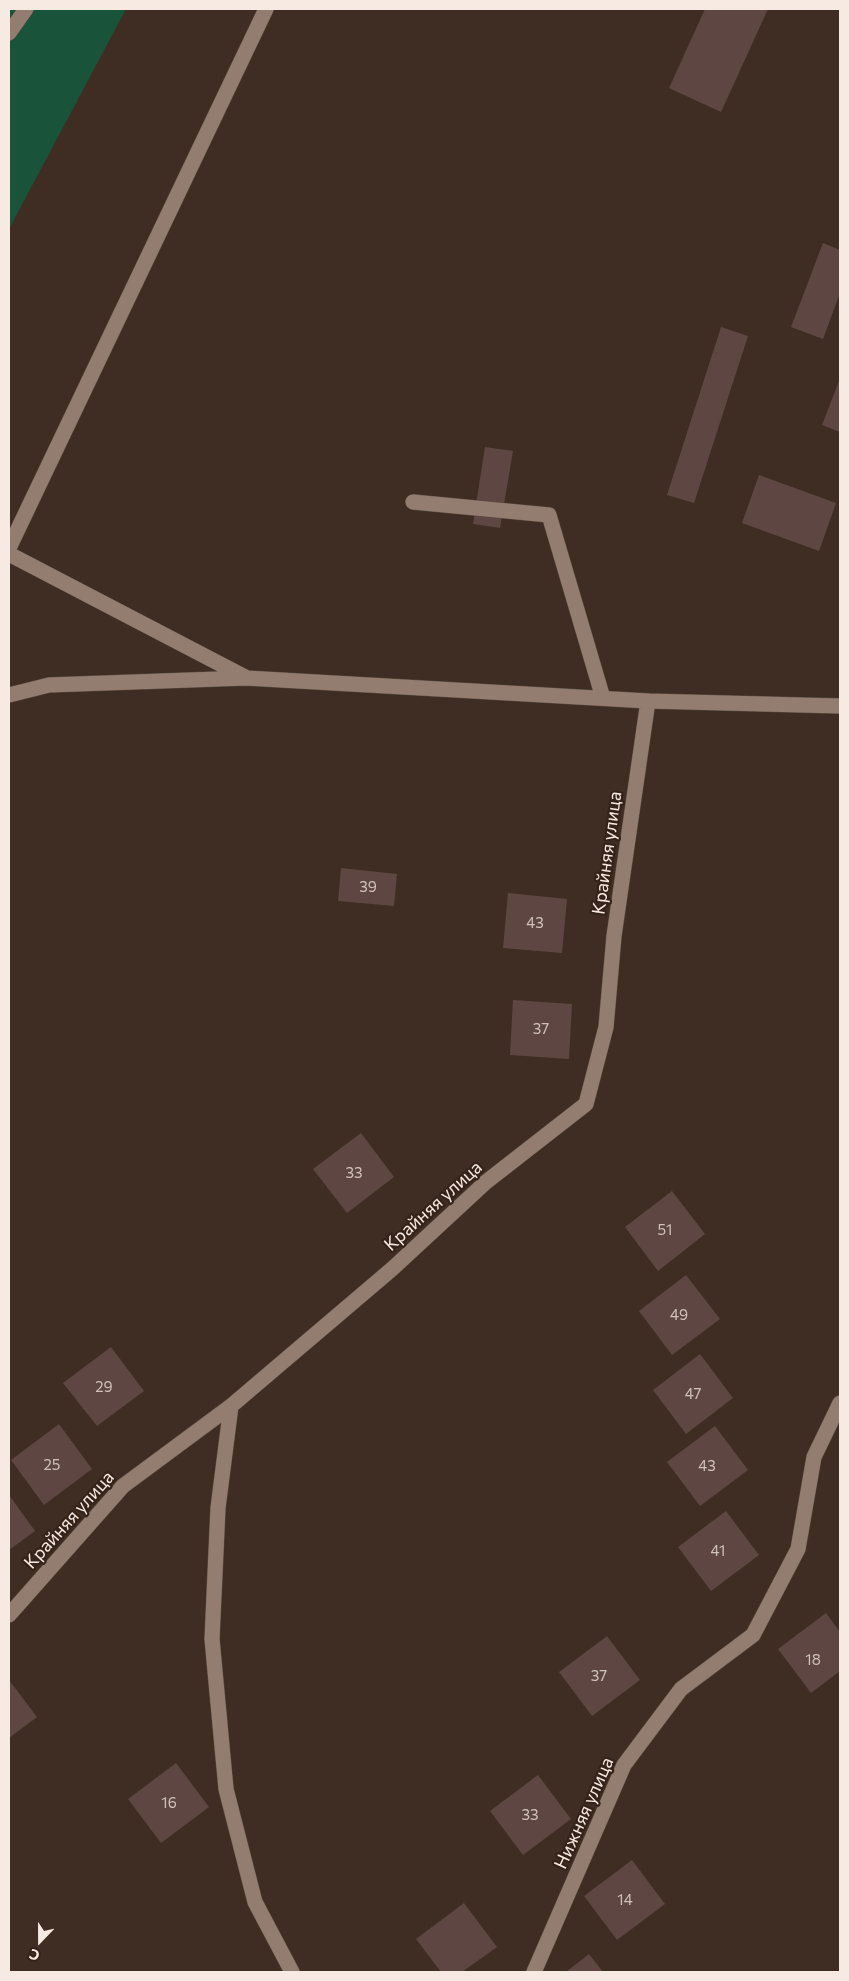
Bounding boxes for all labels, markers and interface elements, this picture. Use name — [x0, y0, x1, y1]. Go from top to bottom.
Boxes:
street label: Крайняя улица — [588, 790, 626, 916]
house number: 39 — [359, 878, 377, 896]
house number: 43 — [526, 914, 544, 932]
house number: 37 — [533, 1020, 549, 1038]
street label: Крайняя улица — [380, 1156, 486, 1256]
house number: 33 — [345, 1164, 363, 1182]
house number: 51 — [657, 1221, 673, 1239]
house number: 49 — [670, 1306, 688, 1324]
house number: 29 — [95, 1378, 113, 1396]
house number: 47 — [685, 1385, 701, 1403]
house number: 25 — [44, 1456, 60, 1474]
house number: 43 — [698, 1457, 716, 1475]
street label: Крайняя улица — [19, 1467, 119, 1573]
house number: 41 — [711, 1542, 725, 1560]
house number: 18 — [805, 1651, 821, 1669]
house number: 37 — [591, 1667, 607, 1685]
street label: Нижняя улица — [550, 1754, 618, 1872]
house number: 16 — [161, 1794, 177, 1812]
house number: 33 — [521, 1806, 539, 1824]
house number: 14 — [617, 1891, 633, 1909]
north arrow — [15, 1916, 65, 1966]
text: С — [27, 1946, 42, 1965]

